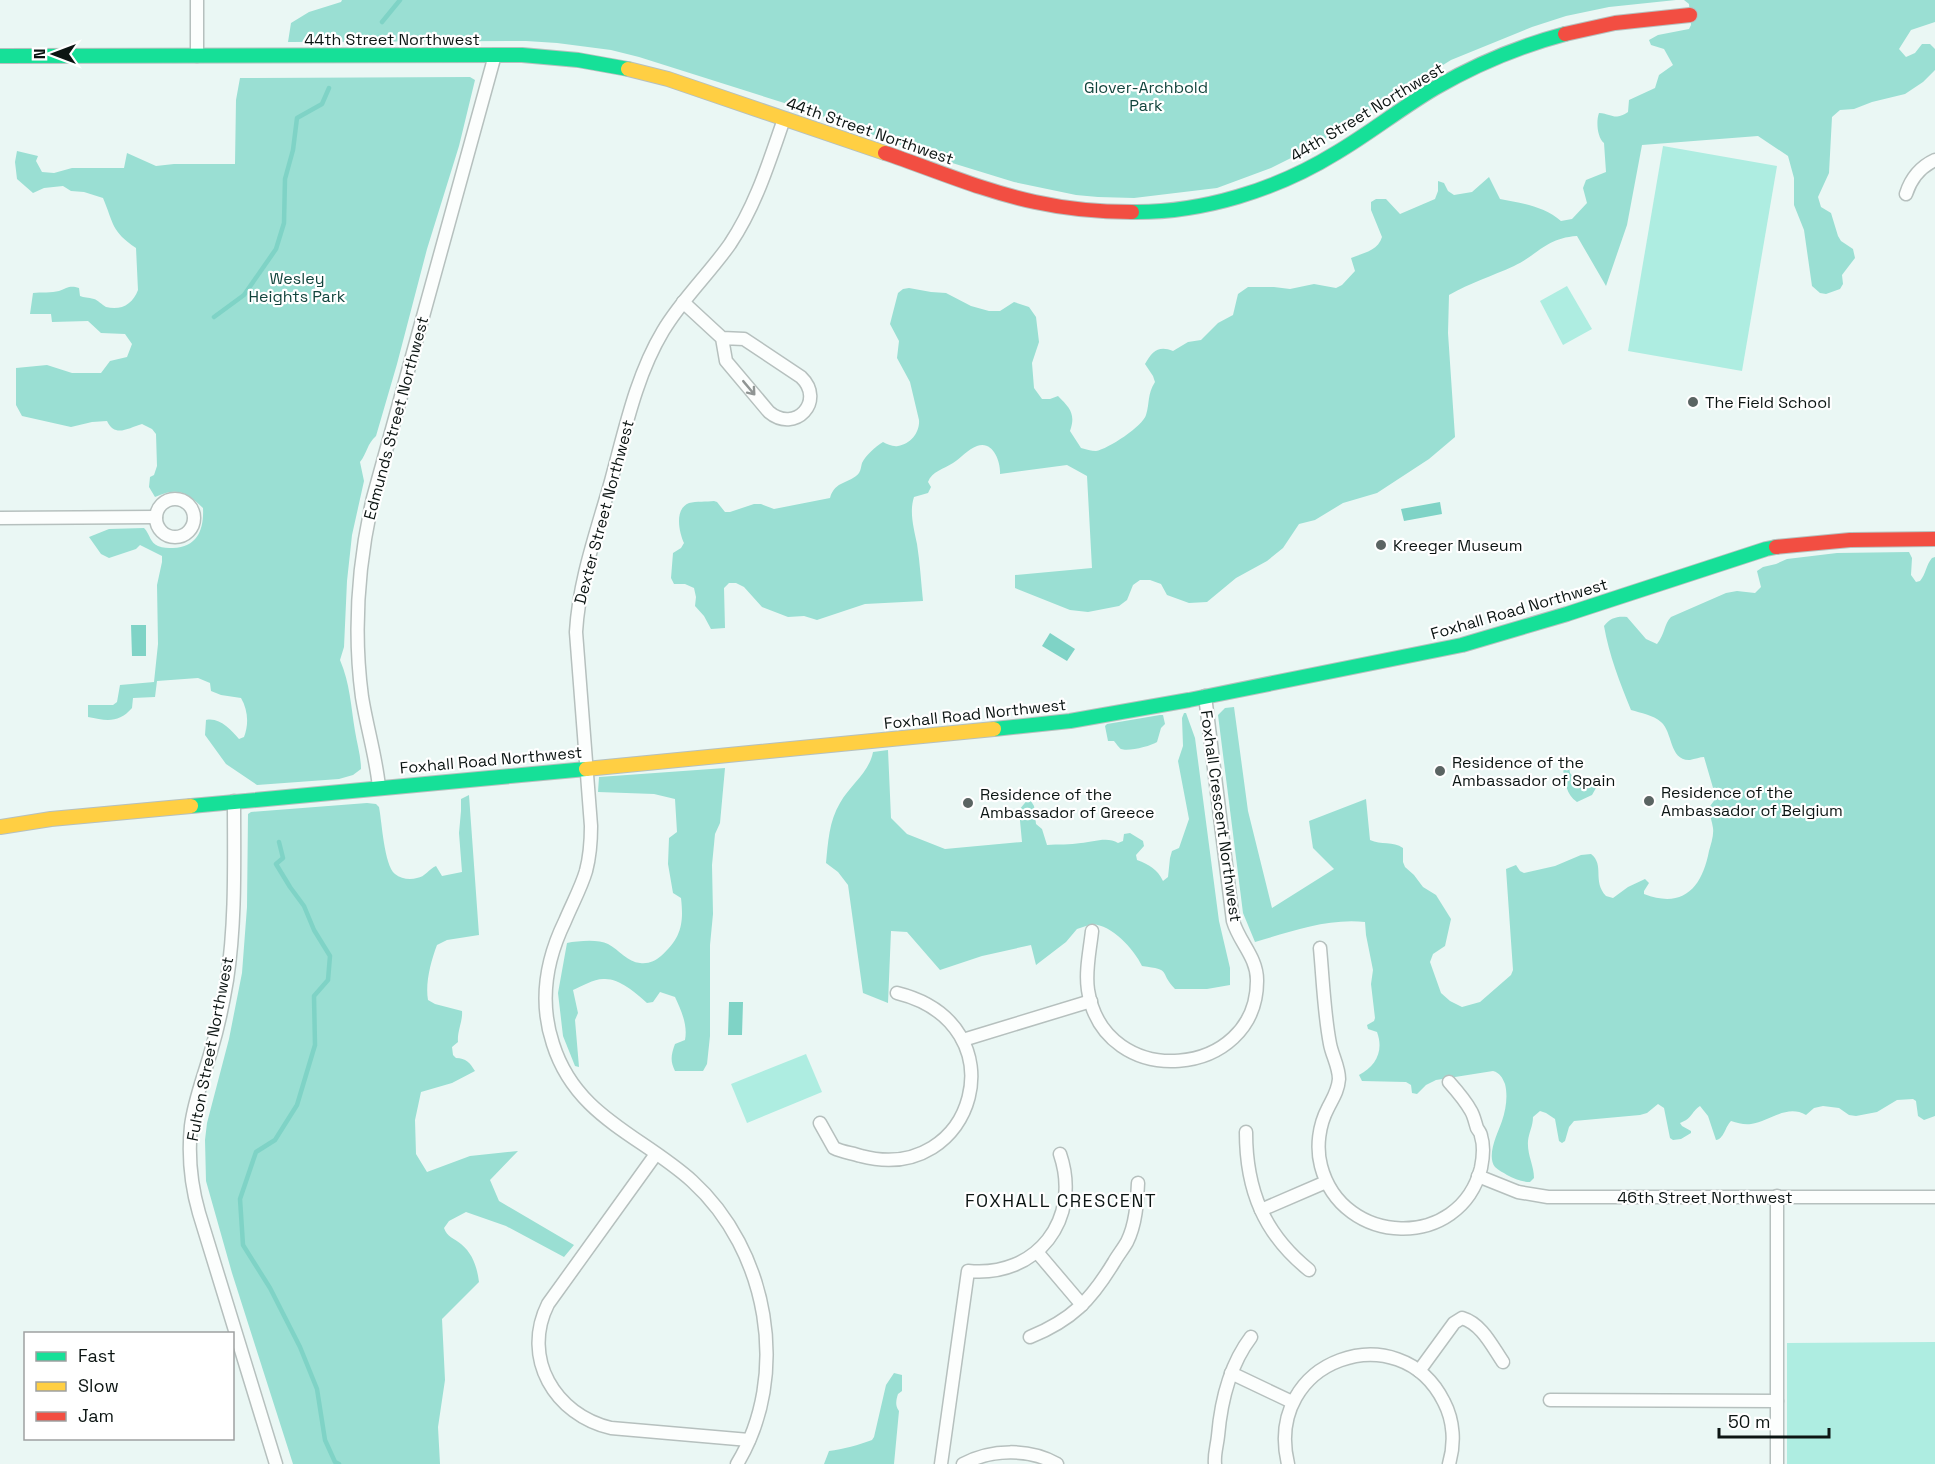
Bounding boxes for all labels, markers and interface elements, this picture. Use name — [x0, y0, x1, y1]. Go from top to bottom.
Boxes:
north arrow — [24, 24, 84, 84]
street label: 44th Street Northwest — [304, 29, 480, 50]
text: N — [29, 49, 50, 59]
street label: 44th Street Northwest — [1286, 58, 1448, 166]
park label: Glover-Archbold Park — [1084, 77, 1208, 116]
street label: 44th Street Northwest — [784, 92, 956, 170]
park label: Wesley Heights Park — [249, 268, 346, 307]
street label: Edmunds Street Northwest — [359, 314, 433, 522]
one-way arrow — [742, 380, 755, 396]
place label: The Field School — [1705, 392, 1831, 413]
marker: The Field School — [1686, 395, 1700, 409]
street label: Dexter Street Northwest — [569, 417, 639, 607]
place label: Kreeger Museum — [1393, 535, 1522, 556]
marker: Kreeger Museum — [1374, 538, 1388, 552]
street label: Foxhall Road Northwest — [1428, 574, 1610, 644]
street label: Foxhall Road Northwest — [883, 694, 1067, 734]
street label: Foxhall Crescent Northwest — [1196, 709, 1246, 923]
street label: Foxhall Road Northwest — [399, 742, 583, 778]
place label: Residence of the Ambassador of Spain — [1452, 752, 1615, 791]
marker: Residence of the Ambassador of Spain — [1433, 764, 1447, 778]
place label: Residence of the Ambassador of Belgium — [1661, 782, 1843, 821]
place label: Residence of the Ambassador of Greece — [980, 784, 1154, 823]
marker: Residence of the Ambassador of Belgium — [1642, 794, 1656, 808]
marker: Residence of the Ambassador of Greece — [961, 796, 975, 810]
street label: Fulton Street Northwest — [182, 955, 238, 1143]
street label: 46th Street Northwest — [1617, 1187, 1793, 1208]
district label: FOXHALL CRESCENT — [965, 1189, 1157, 1212]
legend — [24, 1332, 234, 1440]
text: Fast — [78, 1344, 115, 1367]
text: Slow — [78, 1374, 119, 1397]
scale bar — [1719, 1401, 1828, 1439]
text: Jam — [78, 1404, 114, 1427]
text: 50 m — [1728, 1410, 1770, 1433]

